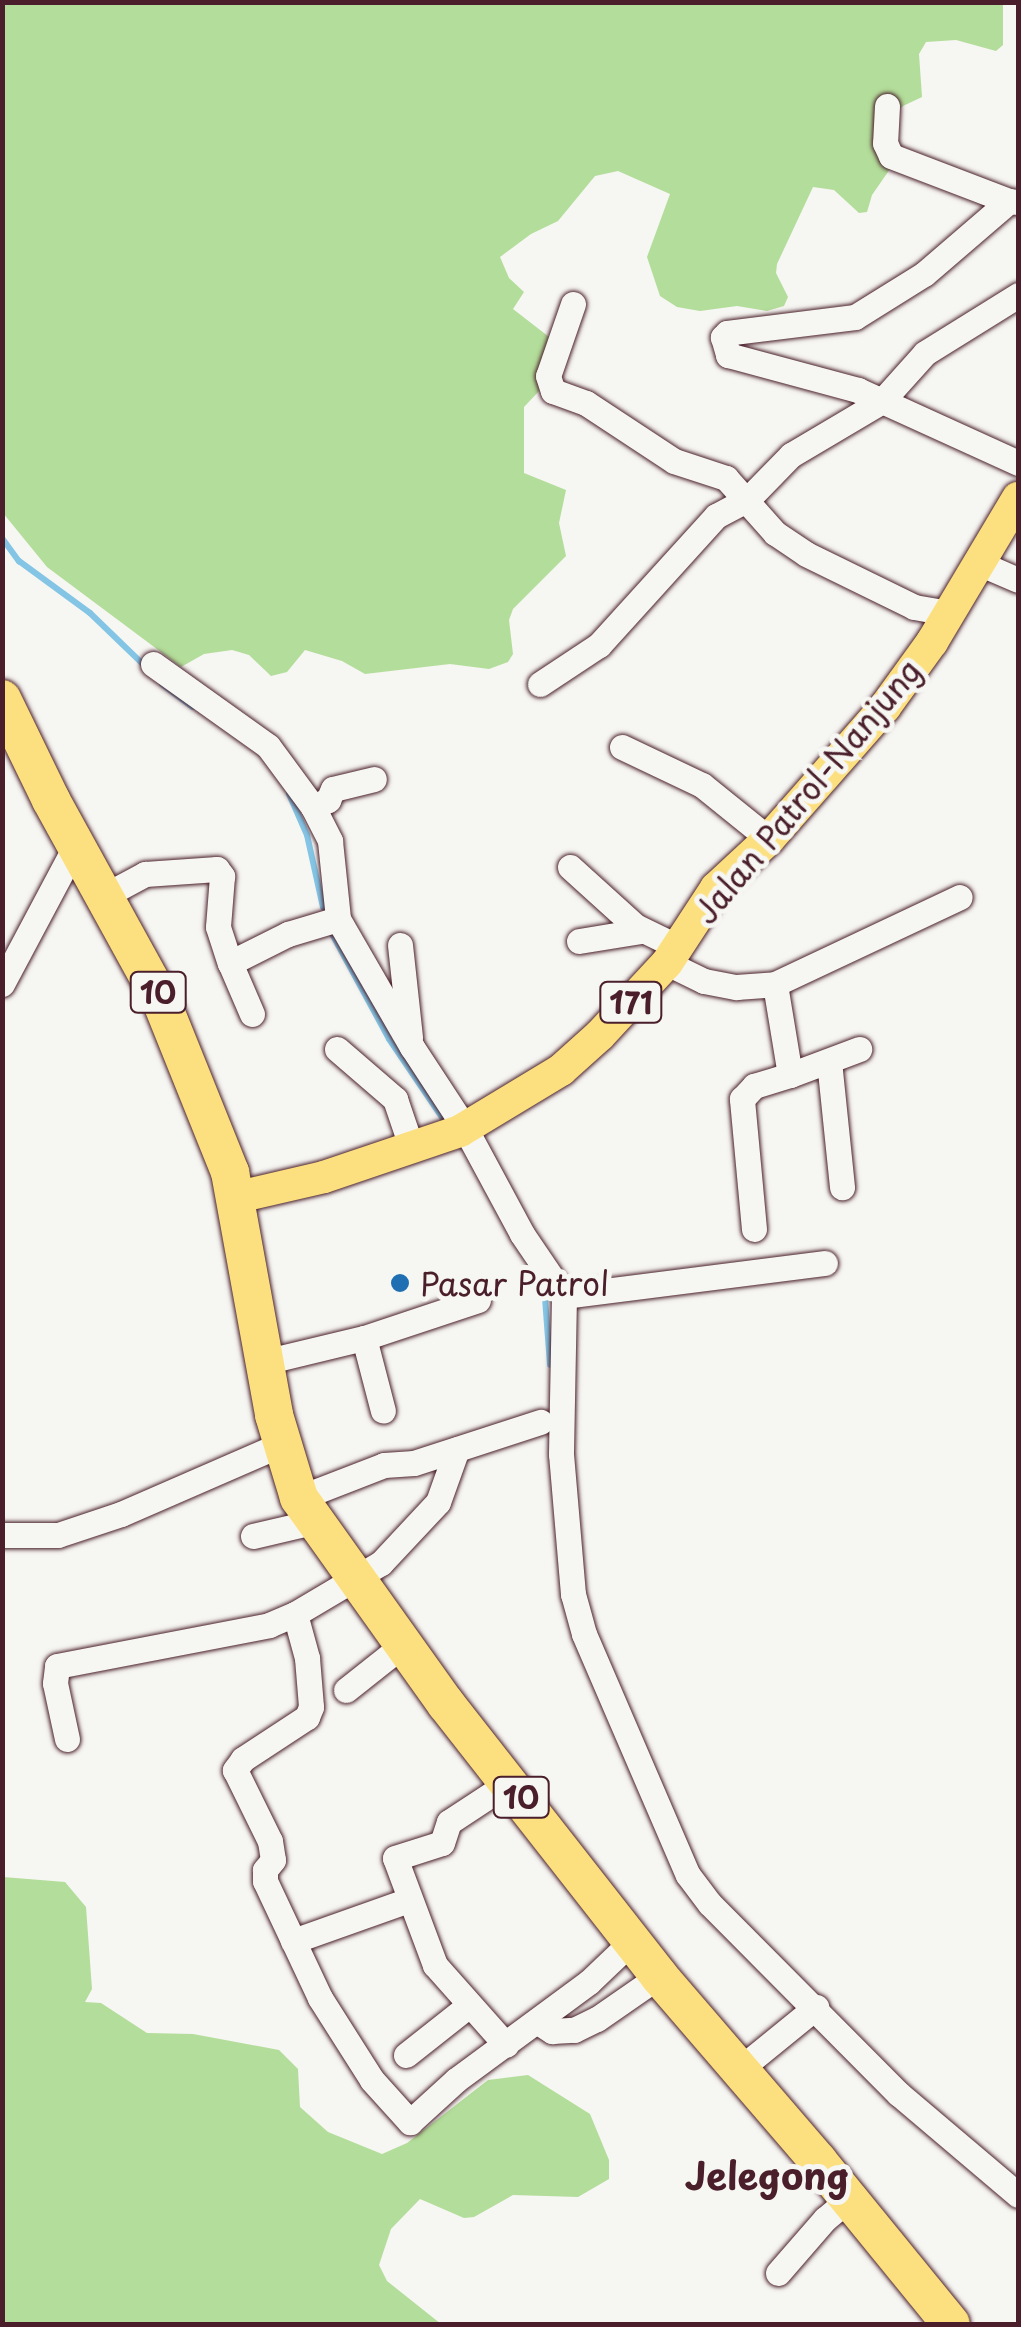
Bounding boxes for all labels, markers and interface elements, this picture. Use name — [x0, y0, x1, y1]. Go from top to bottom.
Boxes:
street label: Jalan Patrol-Nanjung — [685, 651, 929, 931]
road number: 10 — [128, 967, 188, 1017]
road number: 171 — [598, 977, 664, 1027]
place label: Pasar Patrol — [420, 1264, 608, 1302]
marker: Pasar Patrol — [389, 1272, 411, 1294]
road number: 10 — [491, 1772, 551, 1822]
district label: Jelegong — [685, 2152, 849, 2198]

